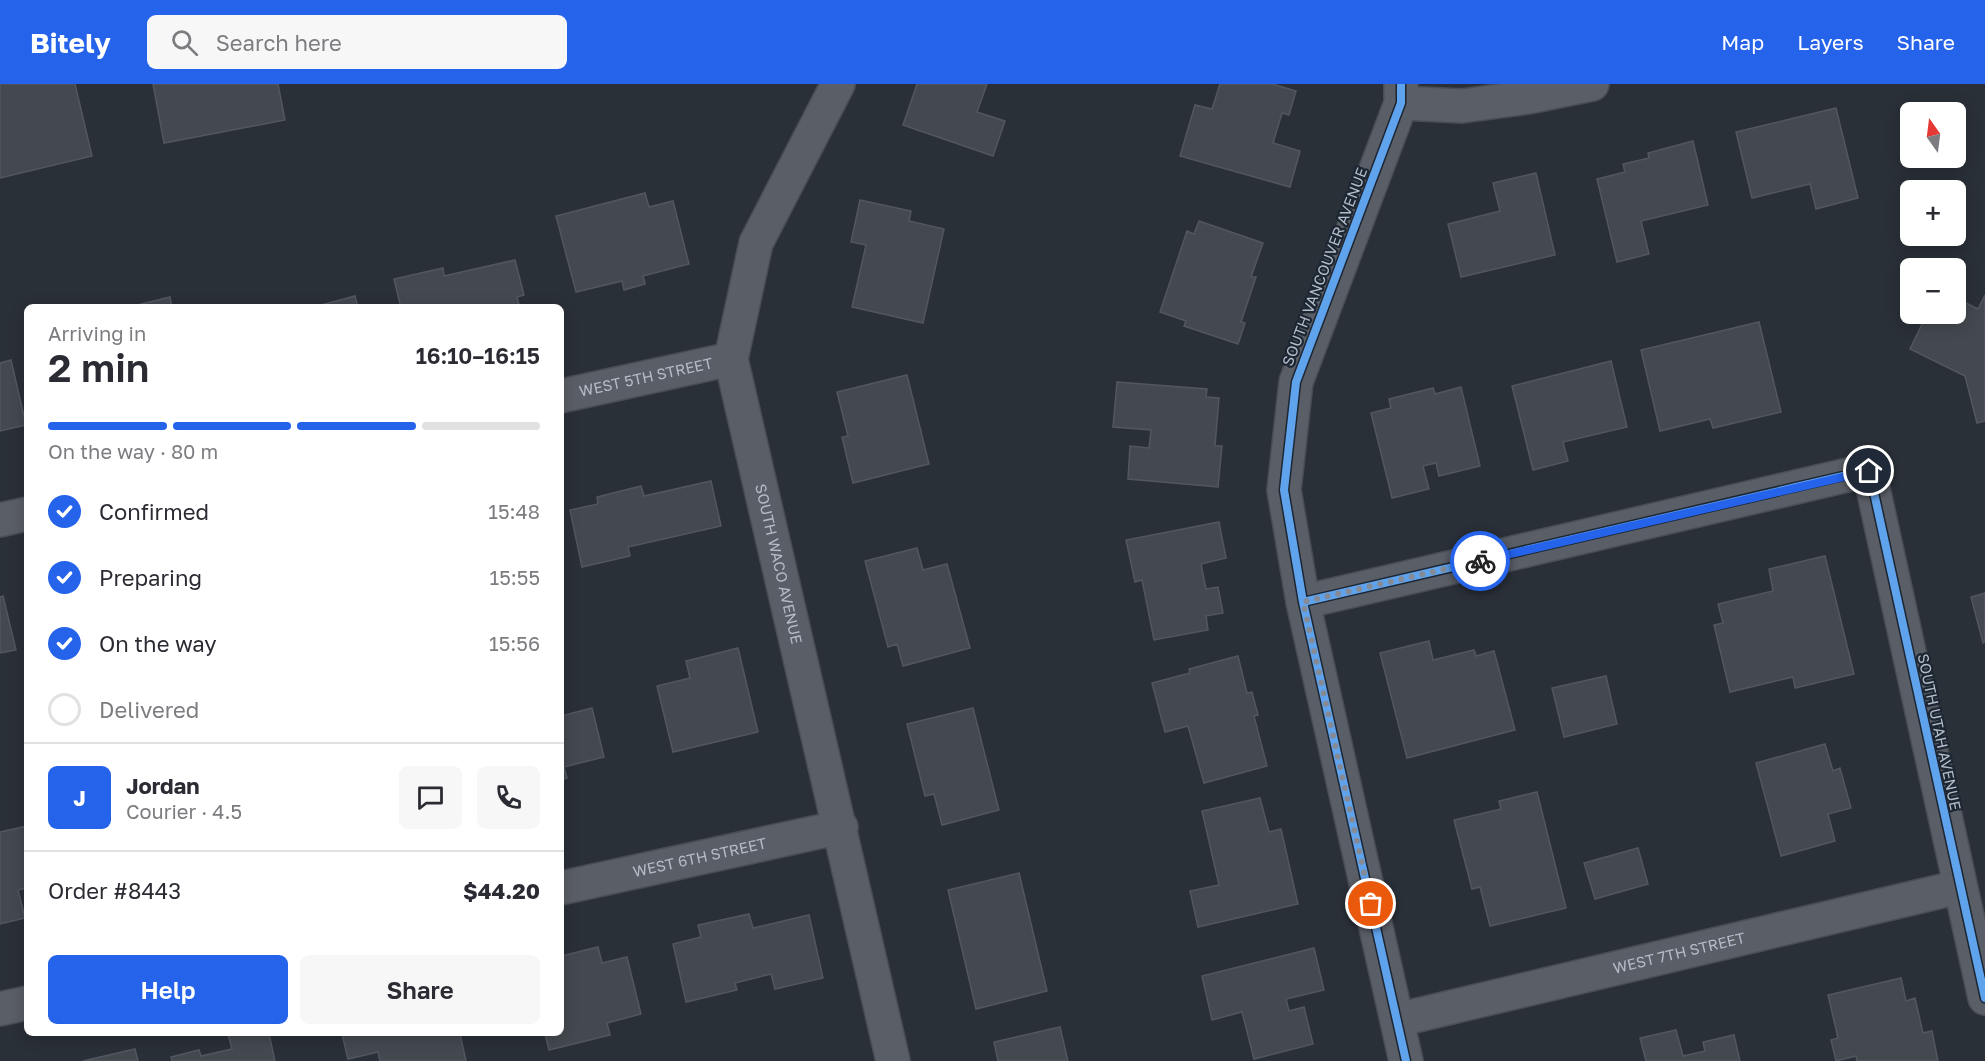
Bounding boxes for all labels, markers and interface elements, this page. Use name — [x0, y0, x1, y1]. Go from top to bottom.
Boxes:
search box — [147, 15, 567, 69]
text: Bitely — [30, 26, 111, 59]
icon: search — [168, 26, 201, 59]
text: Search here — [216, 29, 342, 56]
text: Map — [1721, 29, 1764, 55]
text: Layers — [1797, 29, 1864, 55]
text: Share — [1897, 29, 1955, 55]
north arrow — [1900, 102, 1966, 168]
map controls — [1900, 102, 1966, 324]
street label: SOUTH VANCOUVER AVENUE — [1278, 165, 1370, 368]
button: + — [1900, 180, 1966, 246]
button: − — [1900, 258, 1966, 324]
text: Arriving in — [48, 321, 146, 345]
text: 16:10–16:15 — [416, 342, 540, 369]
text: 2 min — [48, 344, 149, 391]
street label: WEST 5TH STREET — [577, 353, 714, 400]
text: On the way · 80 m — [48, 439, 218, 463]
pin — [1843, 445, 1894, 496]
icon: home — [1852, 454, 1885, 487]
street label: SOUTH WACO AVENUE — [752, 482, 806, 646]
icon: check — [48, 495, 81, 528]
text: Confirmed — [99, 498, 209, 525]
text: 15:48 — [488, 499, 540, 523]
courier — [1450, 531, 1510, 591]
icon: bike — [1464, 545, 1497, 578]
icon: check — [48, 561, 81, 594]
text: Preparing — [99, 564, 202, 591]
text: 15:55 — [490, 565, 540, 589]
icon: check — [48, 627, 81, 660]
text: On the way — [99, 630, 217, 657]
text: 15:56 — [489, 631, 540, 655]
street label: SOUTH UTAH AVENUE — [1915, 652, 1965, 812]
text: Delivered — [99, 696, 199, 723]
button: chat — [399, 766, 462, 829]
button: phone — [477, 766, 540, 829]
text: Jordan — [126, 772, 200, 799]
text: J — [73, 784, 86, 811]
text: Courier · 4.5 — [126, 799, 242, 823]
street label: WEST 6TH STREET — [631, 833, 768, 880]
text: Order #8443 — [48, 877, 181, 904]
text: $44.20 — [463, 877, 540, 904]
pin — [1345, 878, 1396, 929]
icon: bag — [1354, 887, 1387, 920]
street label: WEST 7TH STREET — [1611, 928, 1747, 977]
button: Help — [48, 955, 288, 1024]
button: Share — [300, 955, 540, 1024]

